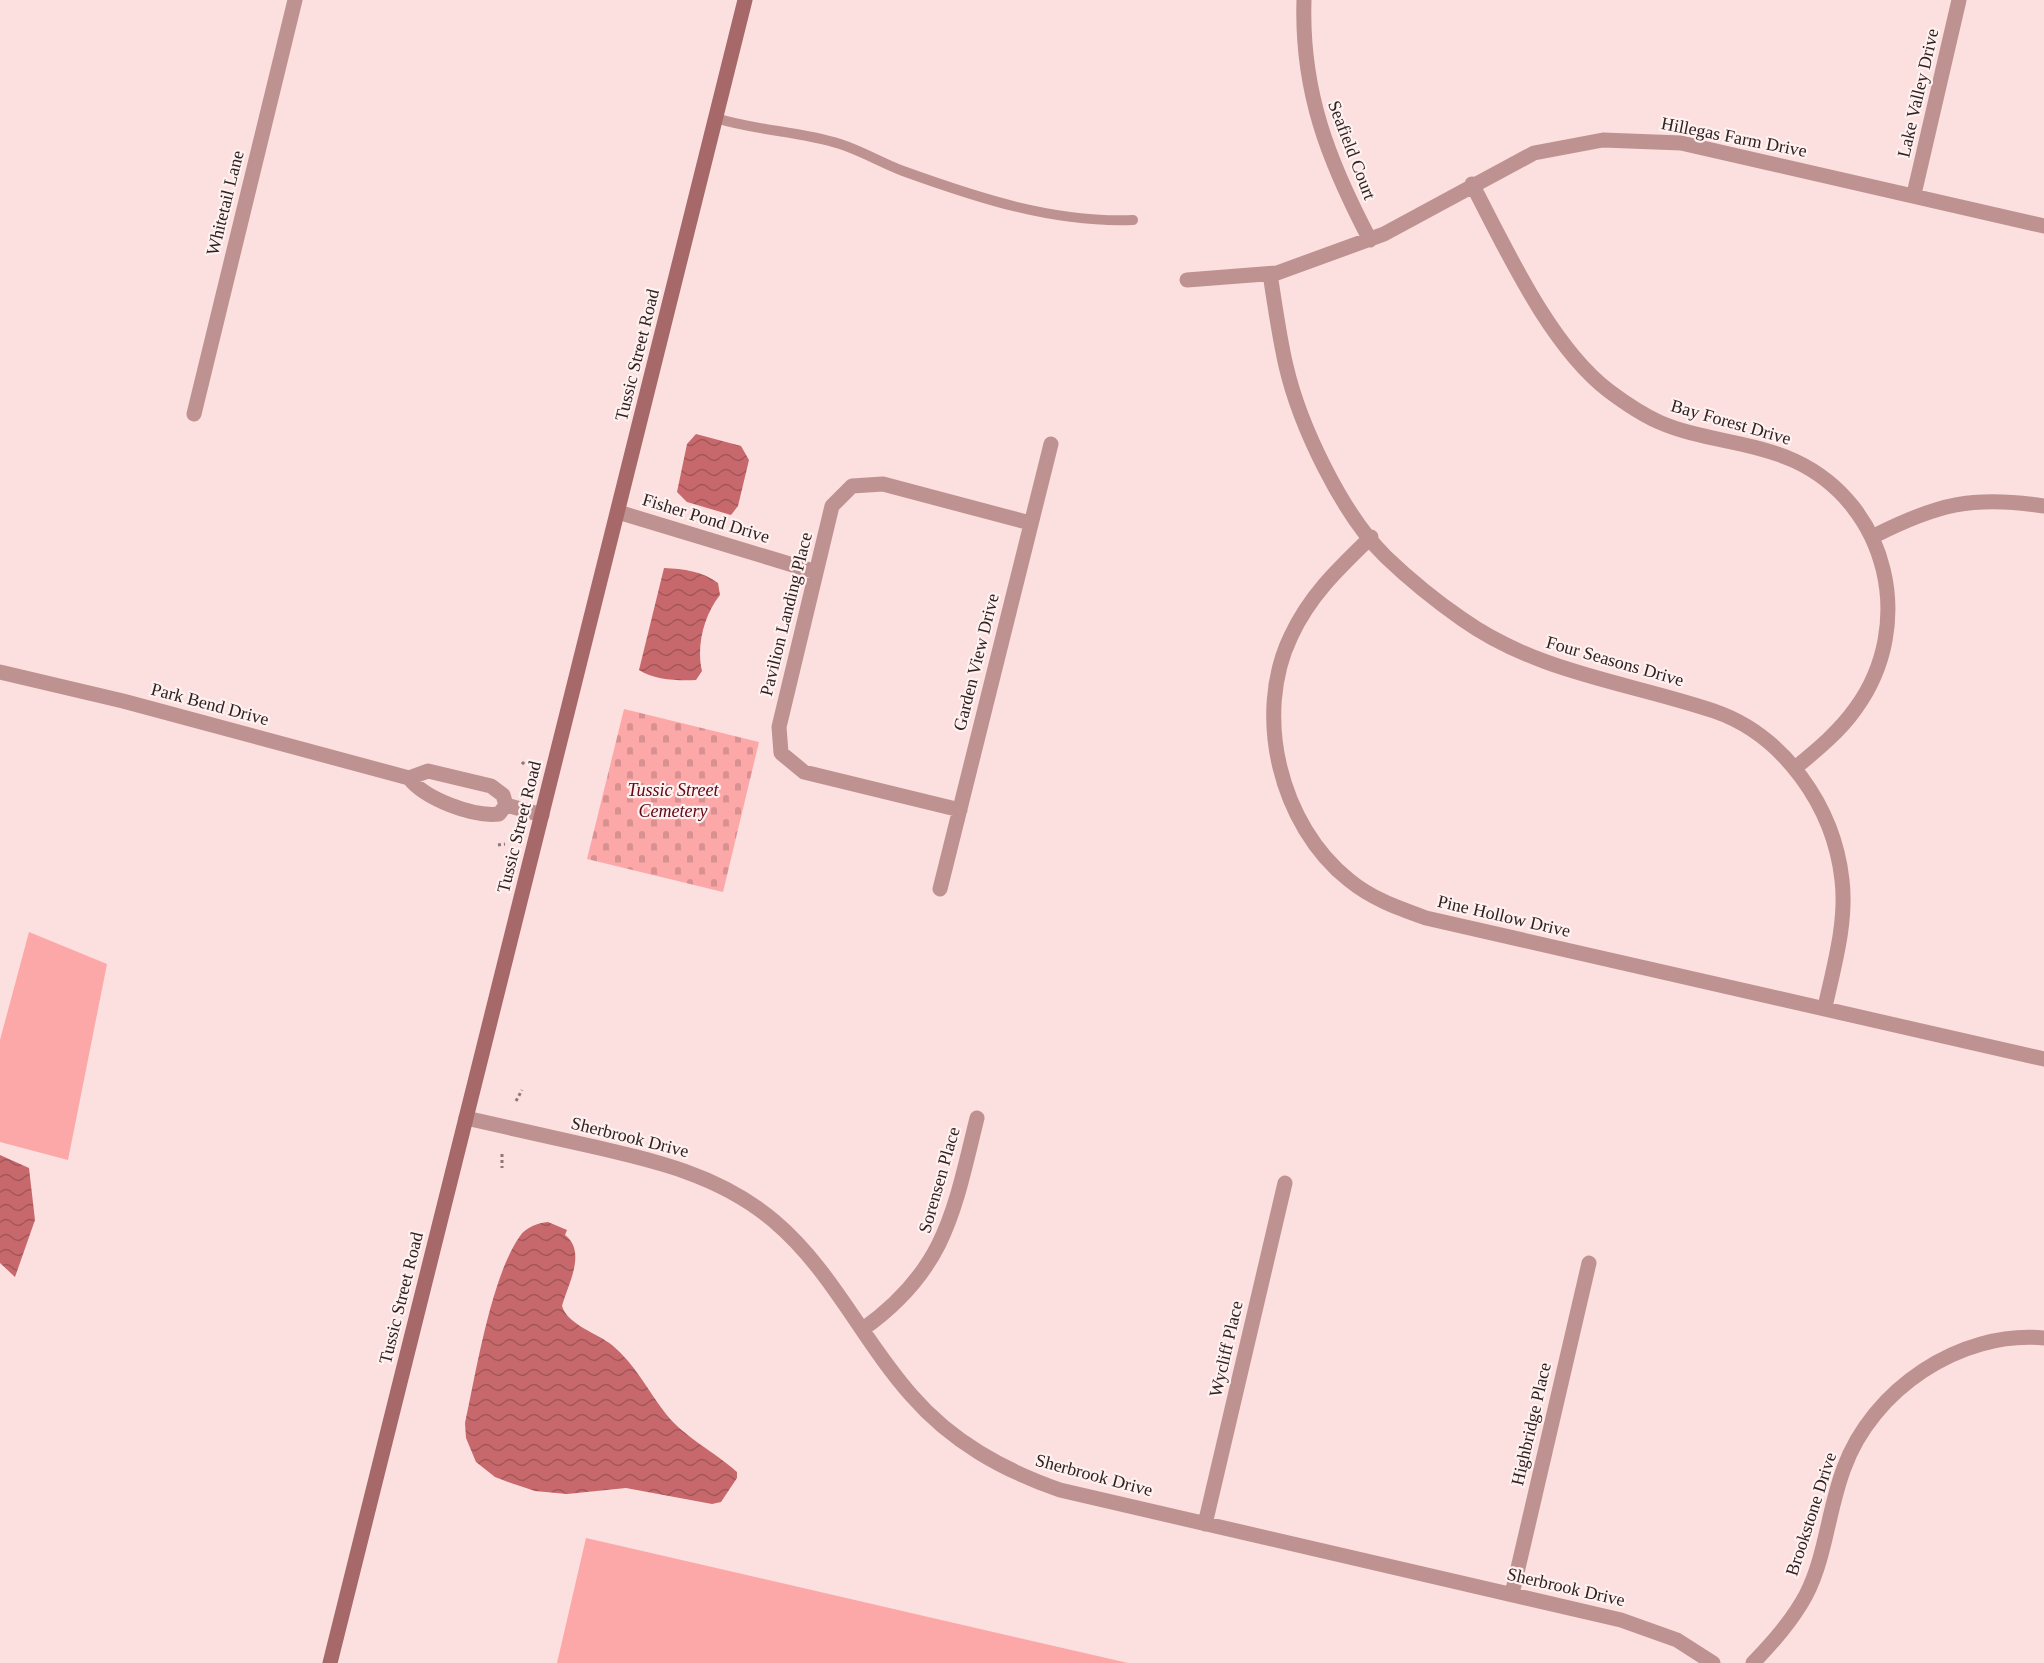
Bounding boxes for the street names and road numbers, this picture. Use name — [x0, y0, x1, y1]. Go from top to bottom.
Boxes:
street label: Lake Valley Drive — [1893, 27, 1943, 159]
street label: Seafield Court — [1324, 98, 1380, 202]
street label: Hillegas Farm Drive — [1659, 113, 1809, 161]
street label: Whitetail Lane — [202, 148, 248, 258]
street label: Tussic Street Road — [611, 287, 663, 423]
street label: Bay Forest Drive — [1669, 395, 1793, 449]
street label: Fisher Pond Drive — [640, 489, 772, 547]
street label: Pavilion Landing Place — [756, 530, 816, 698]
street label: Garden View Drive — [949, 591, 1003, 733]
street label: Four Seasons Drive — [1544, 632, 1686, 690]
street label: Park Bend Drive — [149, 679, 271, 729]
street label: Tussic Street Road — [493, 759, 545, 895]
street label: Pine Hollow Drive — [1436, 891, 1573, 941]
street label: Sherbrook Drive — [569, 1113, 691, 1161]
street label: Sorensen Place — [914, 1125, 964, 1235]
street label: Tussic Street Road — [375, 1230, 427, 1366]
street label: Wycliff Place — [1205, 1299, 1247, 1399]
street label: Highbridge Place — [1507, 1361, 1555, 1487]
street label: Sherbrook Drive — [1033, 1450, 1155, 1500]
street label: Brookstone Drive — [1782, 1450, 1840, 1578]
street label: Sherbrook Drive — [1505, 1564, 1627, 1610]

